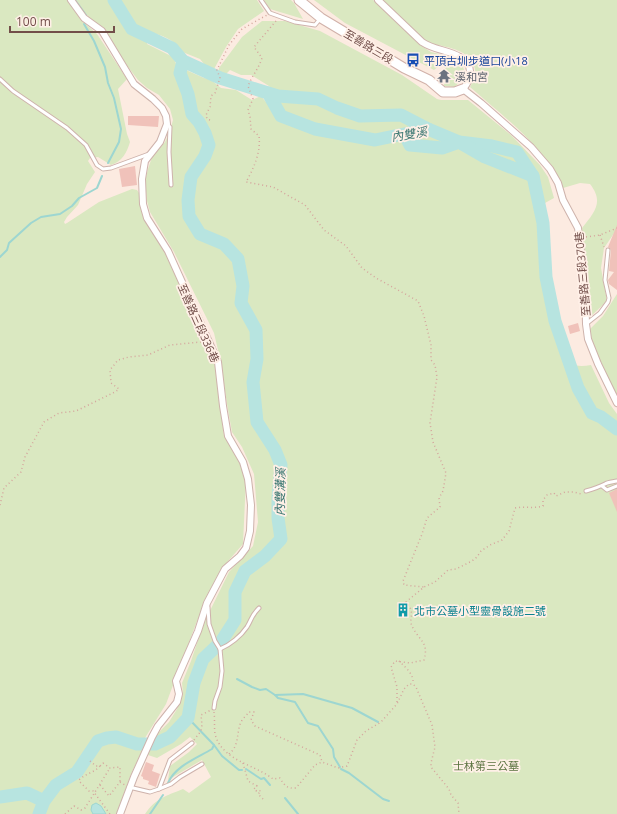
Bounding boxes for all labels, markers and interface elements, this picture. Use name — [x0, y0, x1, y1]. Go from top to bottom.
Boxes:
scale bar — [10, 8, 114, 34]
text: 100 m — [16, 13, 51, 30]
street label: 至善路三段 — [342, 25, 396, 67]
bus stop icon: 平頂古圳步道口(小18 — [405, 52, 421, 68]
place label: 平頂古圳步道口(小18 — [424, 53, 528, 68]
temple icon: 溪和宮 — [436, 68, 452, 84]
place label: 溪和宮 — [455, 69, 488, 84]
water label: 內雙溪 — [390, 122, 430, 145]
street label: 至善路三段370巷 — [571, 231, 593, 317]
street label: 至善路三段336巷 — [175, 281, 223, 365]
water label: 內雙溝溪 — [271, 466, 289, 516]
building icon: 北市公墓小型靈骨設施二號 — [395, 602, 411, 618]
place label: 北市公墓小型靈骨設施二號 — [414, 603, 546, 618]
park label: 士林第三公墓 — [453, 758, 519, 773]

